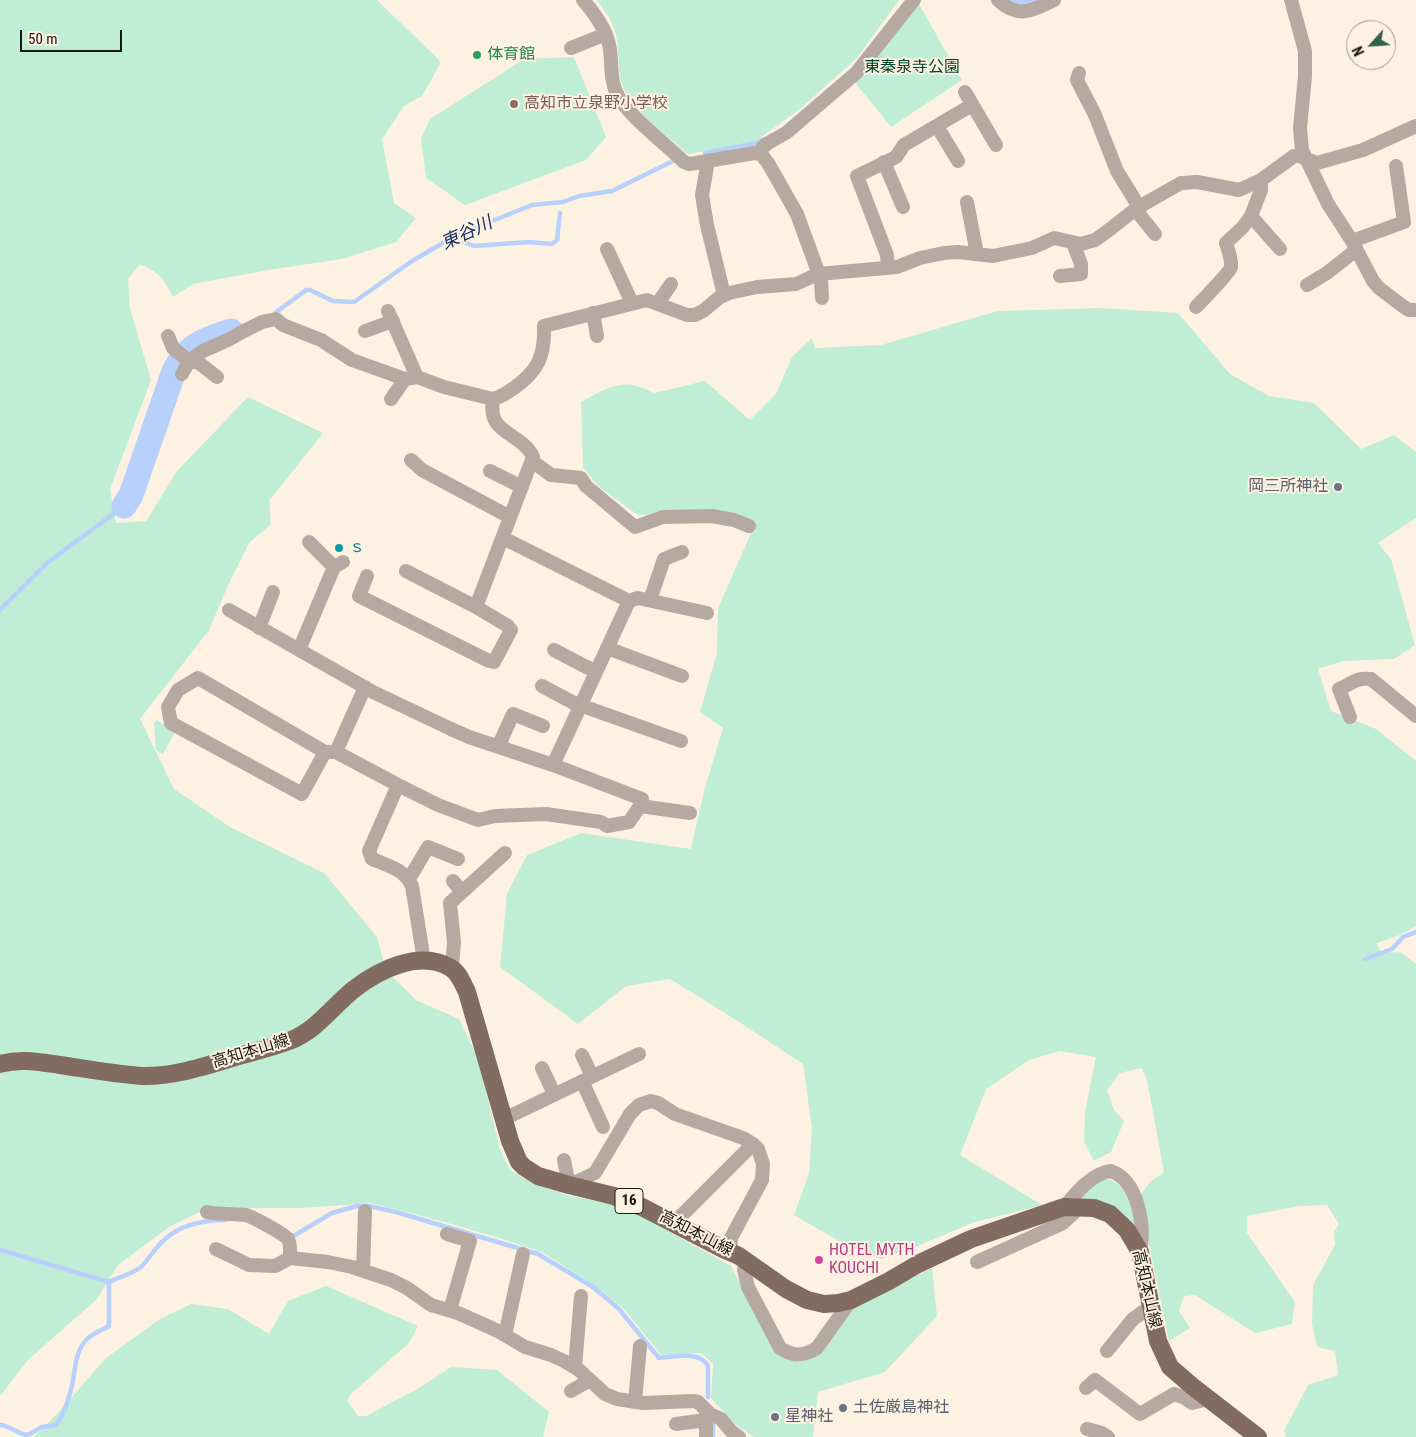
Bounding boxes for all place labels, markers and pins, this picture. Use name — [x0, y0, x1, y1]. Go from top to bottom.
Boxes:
place label: 体育館 — [487, 45, 535, 65]
marker: 体育館 — [471, 49, 483, 61]
place label: 高知市立泉野小学校 — [524, 94, 668, 114]
marker: 高知市立泉野小学校 — [508, 98, 520, 110]
place label: 岡三所神社 — [1248, 477, 1328, 497]
marker: 岡三所神社 — [1332, 481, 1344, 493]
place label: ｓ — [349, 538, 365, 558]
marker: ｓ — [333, 542, 345, 554]
place label: HOTEL MYTH KOUCHI — [829, 1241, 915, 1279]
marker: HOTEL MYTH KOUCHI — [813, 1254, 825, 1266]
place label: 土佐厳島神社 — [853, 1398, 949, 1418]
marker: 土佐厳島神社 — [837, 1402, 849, 1414]
place label: 星神社 — [785, 1407, 833, 1427]
marker: 星神社 — [769, 1411, 781, 1423]

